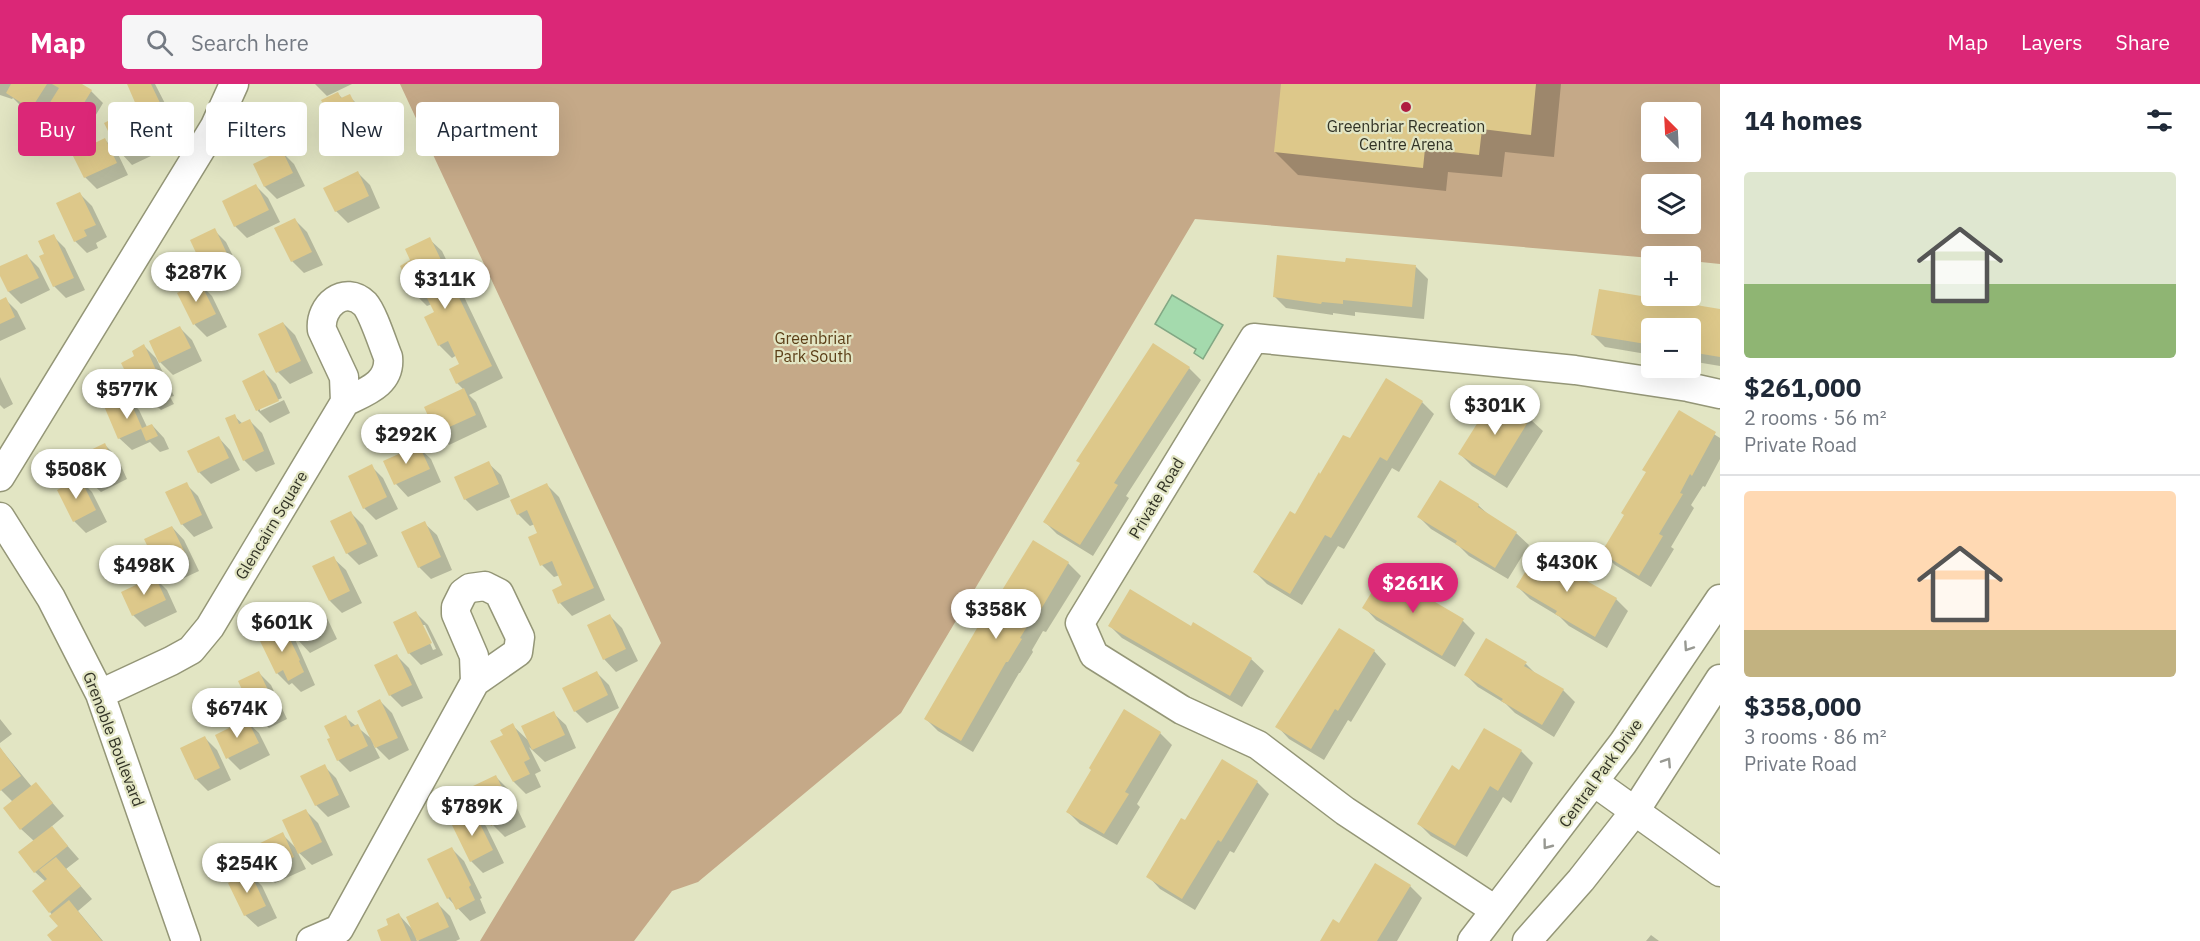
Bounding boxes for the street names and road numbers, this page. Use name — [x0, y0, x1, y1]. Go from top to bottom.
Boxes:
street label: Private Road — [1124, 454, 1188, 542]
street label: Glencairn Square — [231, 467, 311, 583]
street label: Grenoble Boulevard — [79, 669, 149, 809]
street label: Central Park Drive — [1554, 715, 1646, 831]

